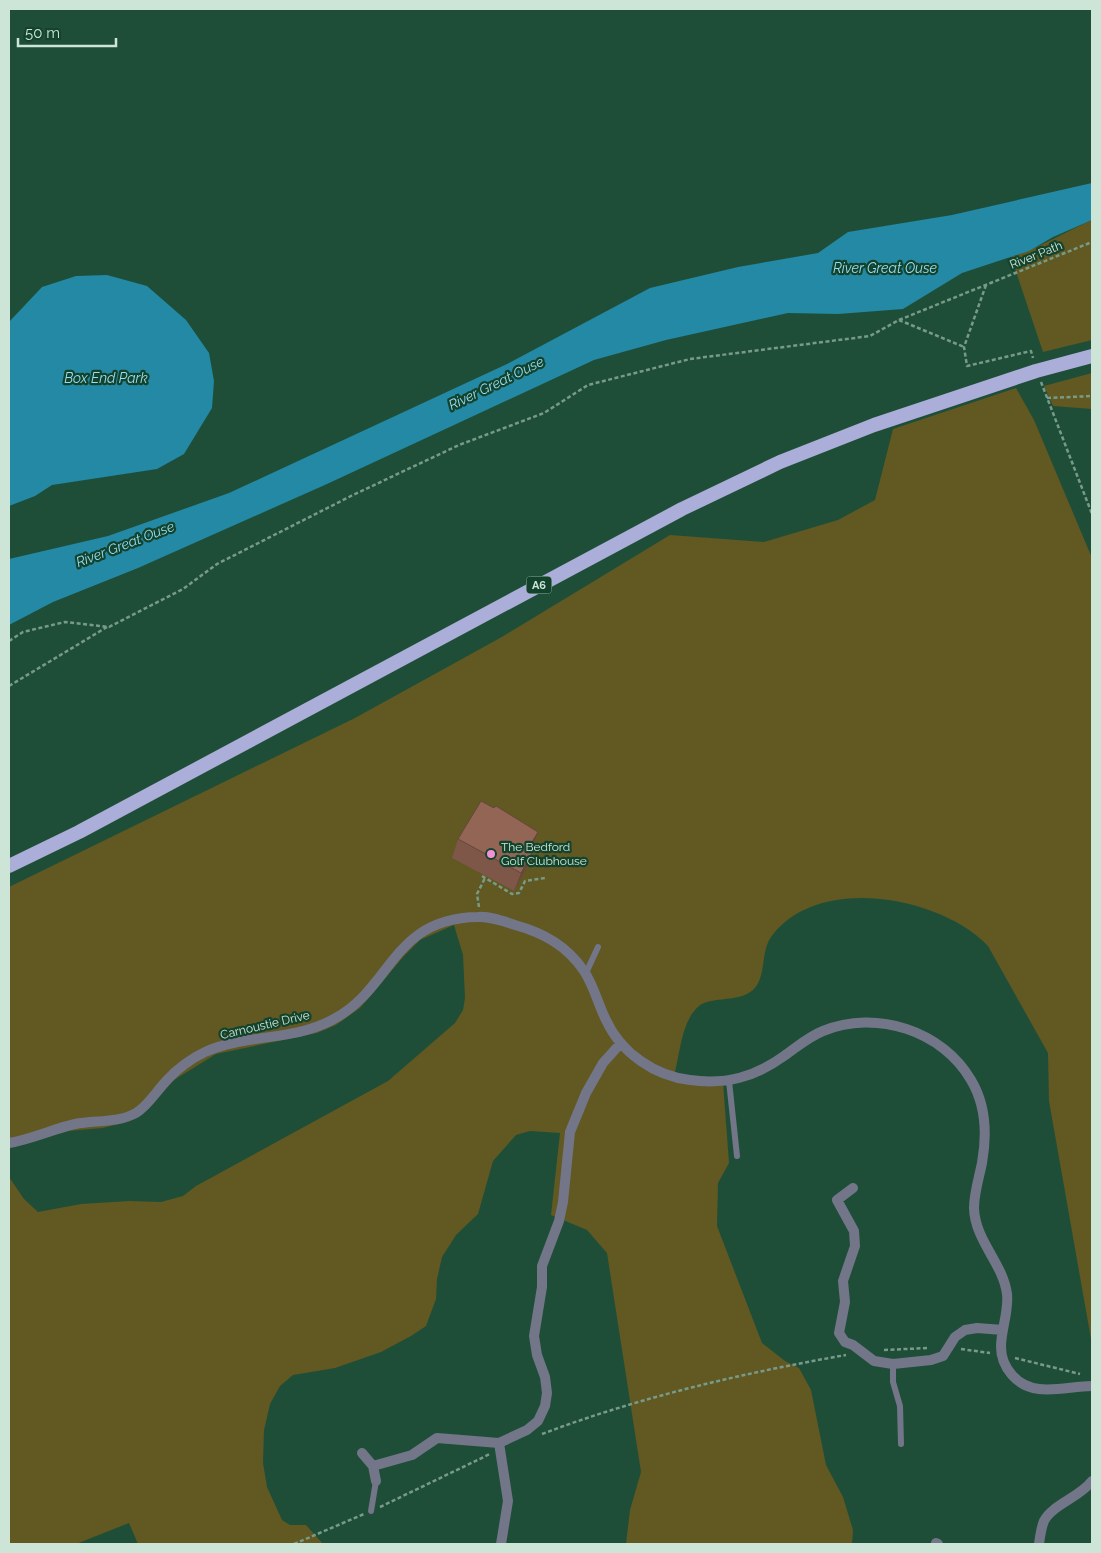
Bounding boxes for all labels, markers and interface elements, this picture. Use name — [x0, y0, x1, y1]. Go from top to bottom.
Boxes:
scale bar — [18, 15, 115, 47]
text: 50 m — [25, 24, 60, 42]
street label: River Path — [1008, 238, 1064, 272]
water label: River Great Ouse — [833, 260, 938, 276]
water label: River Great Ouse — [446, 353, 547, 413]
water label: Box End Park — [64, 370, 148, 386]
water label: River Great Ouse — [74, 518, 177, 570]
road number: A6 — [526, 576, 552, 594]
place label: The Bedford Golf Clubhouse — [501, 840, 587, 868]
marker: The Bedford Golf Clubhouse — [485, 848, 497, 860]
street label: Carnoustie Drive — [219, 1008, 311, 1042]

